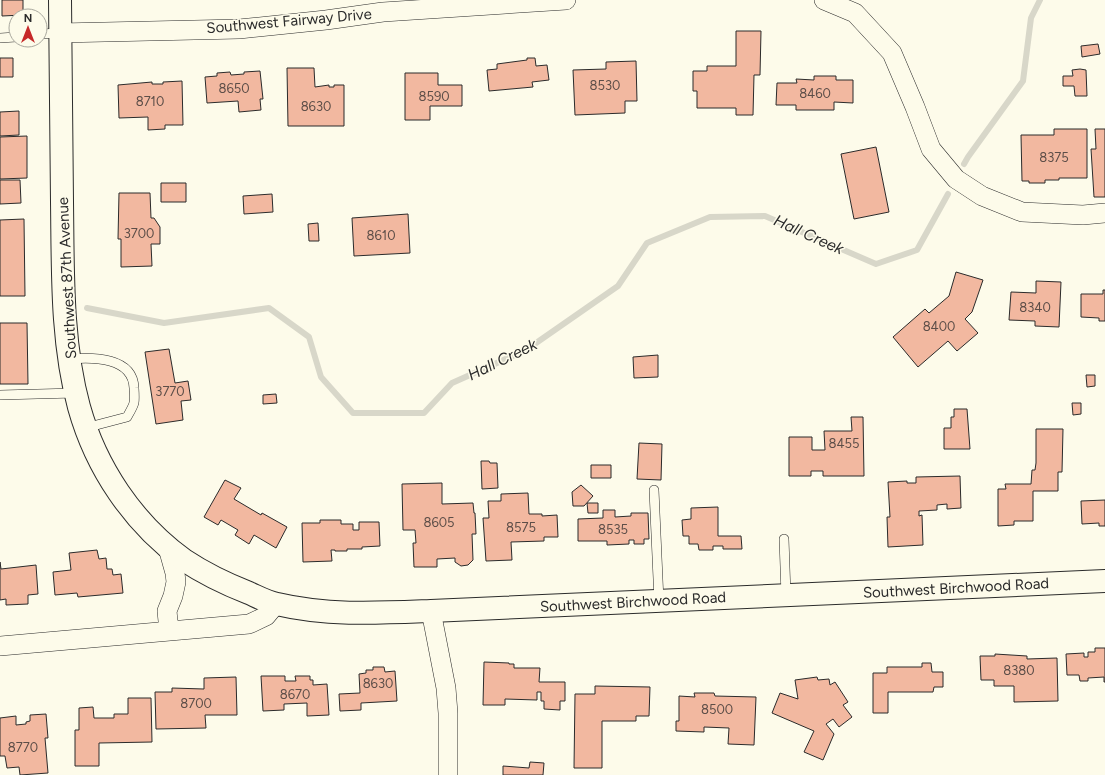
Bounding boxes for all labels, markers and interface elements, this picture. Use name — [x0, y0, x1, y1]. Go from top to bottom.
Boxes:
street label: Southwest Fairway Drive — [206, 5, 372, 37]
north arrow — [8, 8, 48, 48]
text: N — [24, 12, 32, 25]
house number: 8530 — [590, 78, 620, 93]
house number: 8650 — [218, 81, 250, 96]
house number: 8460 — [799, 86, 831, 101]
house number: 8590 — [418, 89, 450, 104]
house number: 8710 — [136, 94, 164, 109]
house number: 8630 — [301, 99, 331, 114]
house number: 8375 — [1039, 150, 1069, 165]
street label: Southwest 87th Avenue — [54, 197, 80, 359]
water label: Hall Creek — [771, 211, 848, 259]
house number: 3700 — [124, 226, 154, 241]
house number: 8610 — [366, 228, 396, 243]
house number: 8340 — [1019, 300, 1051, 315]
house number: 8400 — [923, 319, 955, 334]
water label: Hall Creek — [464, 334, 541, 384]
house number: 3770 — [155, 384, 185, 399]
house number: 8455 — [828, 436, 860, 451]
house number: 8605 — [423, 515, 455, 530]
house number: 8575 — [506, 520, 536, 535]
house number: 8535 — [598, 522, 628, 537]
street label: Southwest Birchwood Road — [862, 574, 1050, 602]
street label: Southwest Birchwood Road — [539, 588, 727, 616]
house number: 8380 — [1003, 663, 1035, 678]
house number: 8630 — [363, 676, 393, 691]
house number: 8670 — [280, 687, 310, 702]
house number: 8700 — [180, 696, 212, 711]
house number: 8500 — [701, 702, 733, 717]
house number: 8770 — [8, 740, 38, 755]

